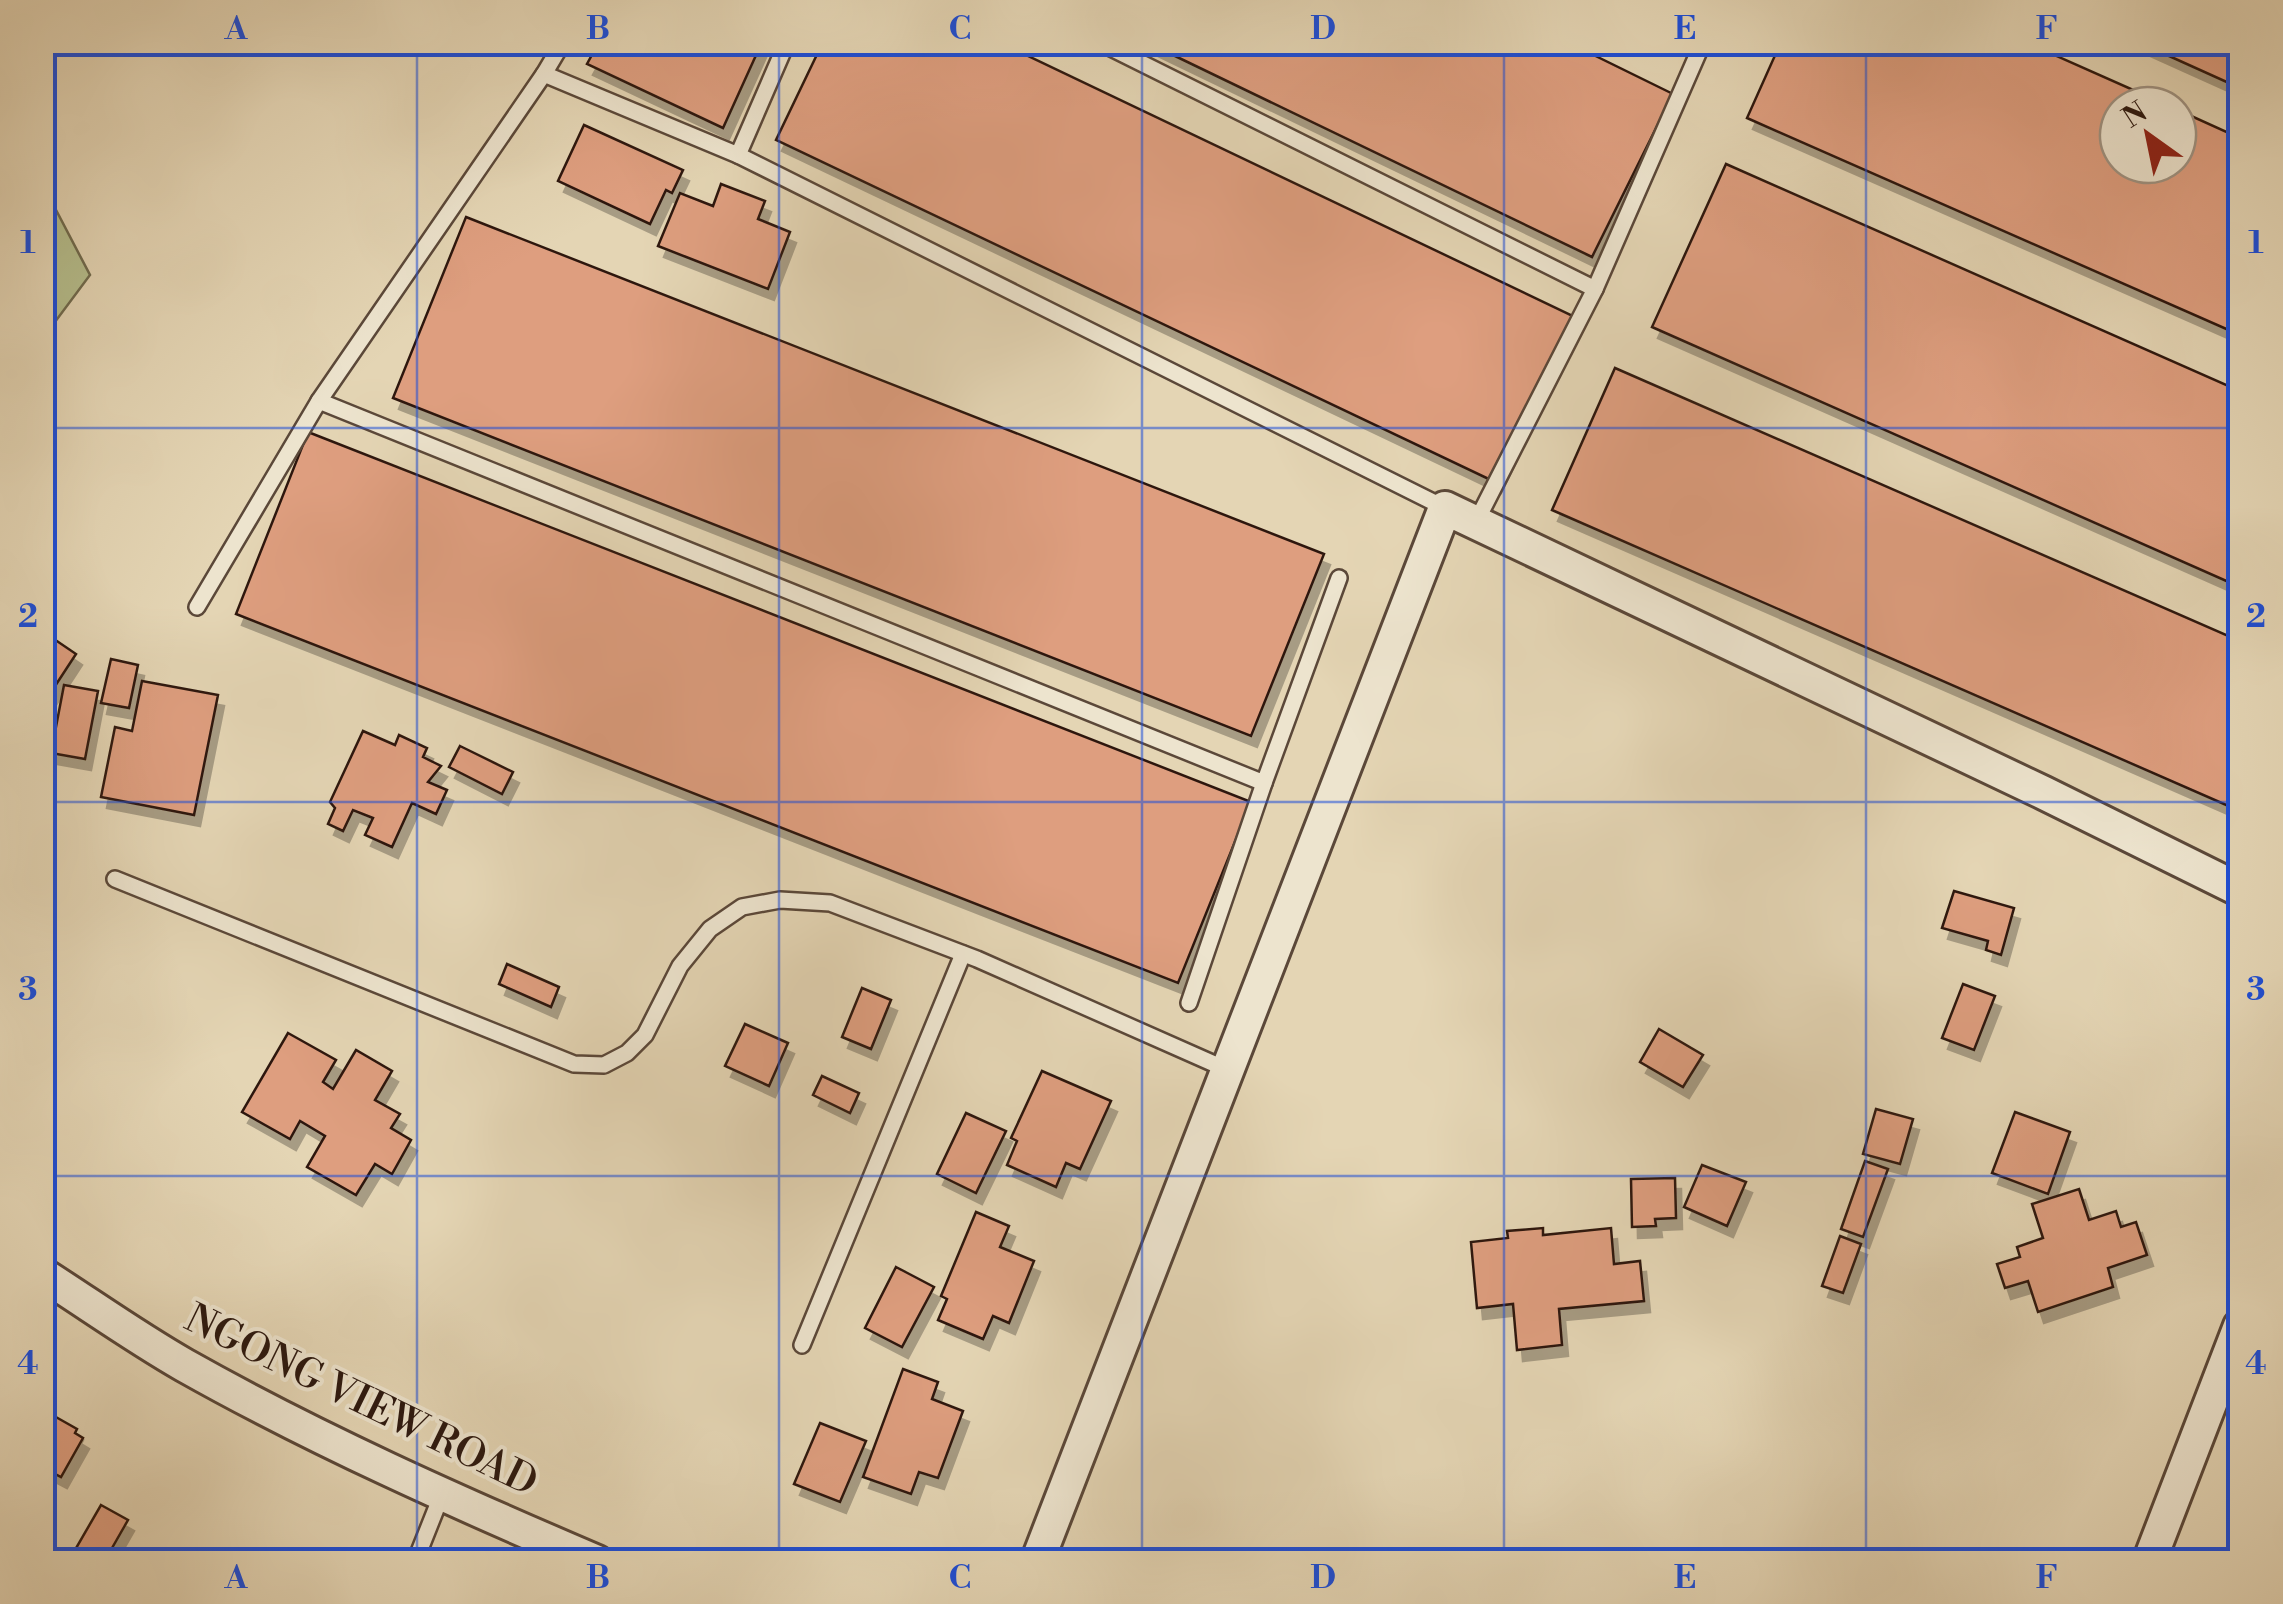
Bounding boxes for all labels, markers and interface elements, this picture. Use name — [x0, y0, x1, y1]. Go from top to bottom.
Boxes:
text: A — [224, 9, 249, 49]
text: B — [586, 9, 610, 49]
text: C — [949, 9, 971, 49]
text: D — [1310, 9, 1336, 49]
text: E — [1674, 9, 1696, 49]
text: F — [2036, 9, 2058, 49]
north arrow — [2098, 85, 2198, 185]
text: N — [2116, 95, 2154, 136]
text: 1 — [20, 223, 36, 263]
text: 1 — [2248, 223, 2264, 263]
text: 2 — [18, 597, 38, 637]
text: 2 — [2246, 597, 2266, 637]
text: 3 — [18, 970, 38, 1010]
text: 3 — [2246, 970, 2266, 1010]
street label: NGONG VIEW ROAD — [177, 1294, 545, 1508]
text: 4 — [17, 1344, 39, 1384]
text: 4 — [2245, 1344, 2267, 1384]
text: A — [224, 1558, 249, 1598]
text: B — [586, 1558, 610, 1598]
text: C — [949, 1558, 971, 1598]
text: D — [1310, 1558, 1336, 1598]
text: E — [1674, 1558, 1696, 1598]
text: F — [2036, 1558, 2058, 1598]

